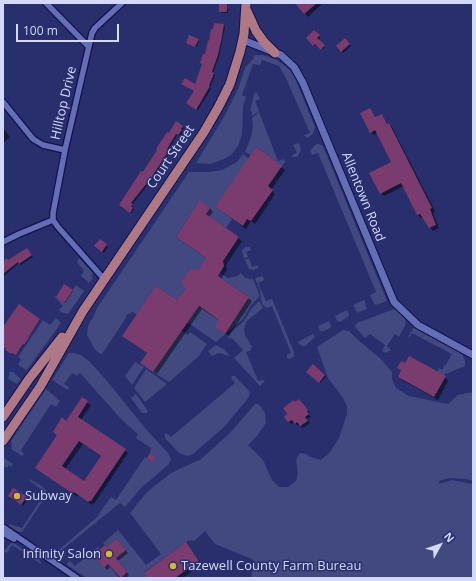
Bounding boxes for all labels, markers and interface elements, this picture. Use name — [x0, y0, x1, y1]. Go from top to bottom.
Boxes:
scale bar — [18, 16, 121, 42]
text: 100 m — [23, 22, 58, 39]
street label: Hilltop Drive — [48, 65, 80, 141]
street label: Court Street — [144, 122, 198, 192]
street label: Allentown Road — [338, 150, 388, 244]
place label: Subway — [25, 488, 72, 504]
marker: Subway — [12, 491, 22, 501]
north arrow — [420, 525, 460, 565]
text: N — [441, 529, 458, 545]
place label: Infinity Salon — [23, 546, 101, 562]
marker: Infinity Salon — [104, 549, 114, 559]
place label: Tazewell County Farm Bureau — [181, 558, 361, 574]
marker: Tazewell County Farm Bureau — [168, 561, 178, 571]

